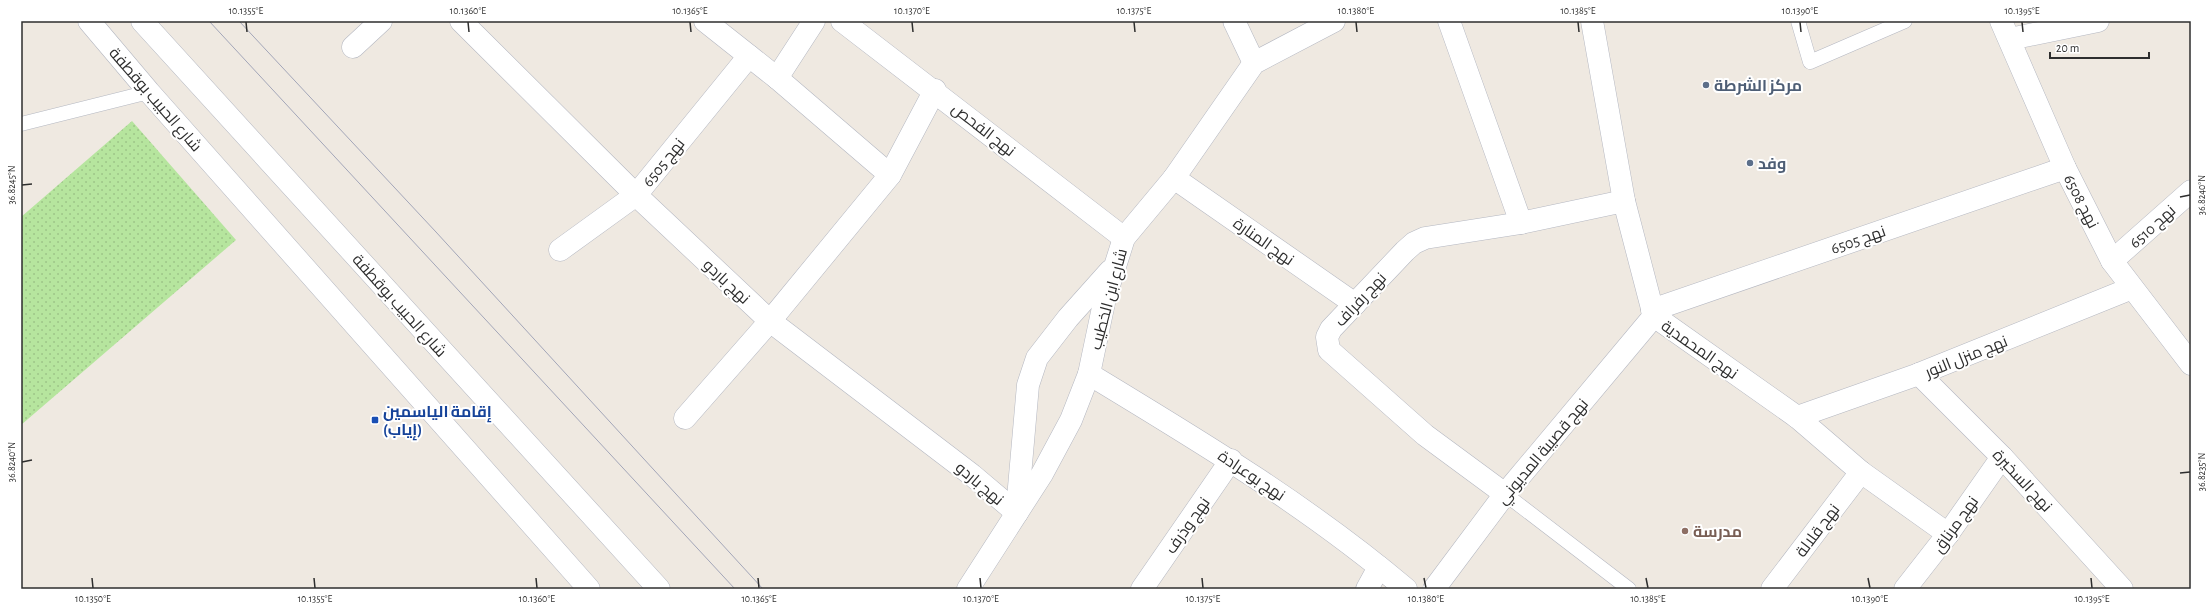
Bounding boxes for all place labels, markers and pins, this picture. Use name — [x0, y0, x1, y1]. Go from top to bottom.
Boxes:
place label: مركز الشرطة — [1714, 77, 1802, 95]
marker: مركز الشرطة — [1701, 80, 1711, 90]
place label: وفد — [1758, 156, 1786, 173]
marker: وفد — [1745, 158, 1755, 168]
place label: إقامة الياسمين (إياب) — [383, 404, 492, 441]
marker: إقامة الياسمين (إياب) — [370, 415, 380, 425]
place label: مدرسة — [1693, 524, 1742, 541]
marker: مدرسة — [1680, 526, 1690, 536]

